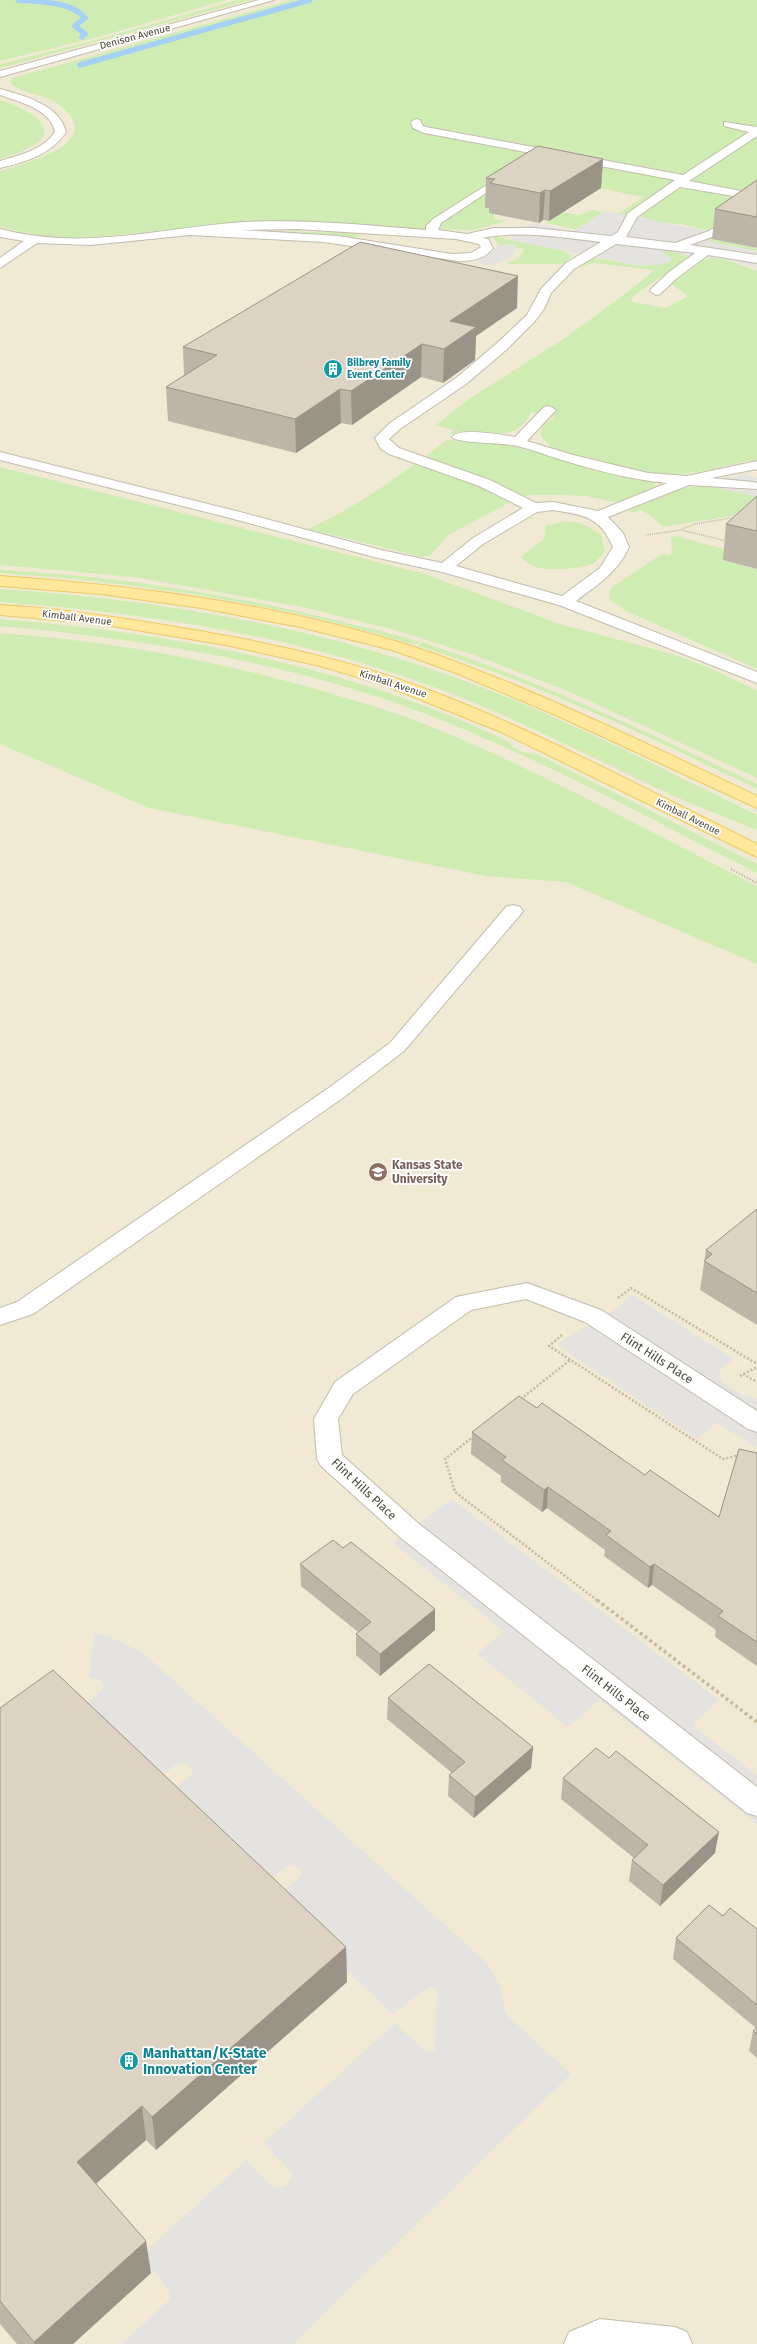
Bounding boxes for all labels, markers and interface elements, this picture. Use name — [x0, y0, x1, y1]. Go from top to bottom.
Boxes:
street label: Denison Avenue — [98, 22, 172, 52]
place label: Bilbrey Family Event Center — [347, 357, 412, 381]
building icon: Bilbrey Family Event Center — [322, 358, 344, 380]
street label: Kimball Avenue — [41, 608, 113, 628]
street label: Kimball Avenue — [358, 667, 428, 701]
street label: Kimball Avenue — [654, 796, 722, 838]
place label: Kansas State University — [392, 1158, 463, 1186]
school or university icon: Kansas State University — [367, 1161, 389, 1183]
street label: Flint Hills Place — [618, 1329, 696, 1387]
street label: Flint Hills Place — [329, 1455, 399, 1523]
street label: Flint Hills Place — [579, 1662, 653, 1724]
place label: Manhattan/K-State Innovation Center — [143, 2045, 267, 2078]
building icon: Manhattan/K-State Innovation Center — [118, 2050, 140, 2072]

